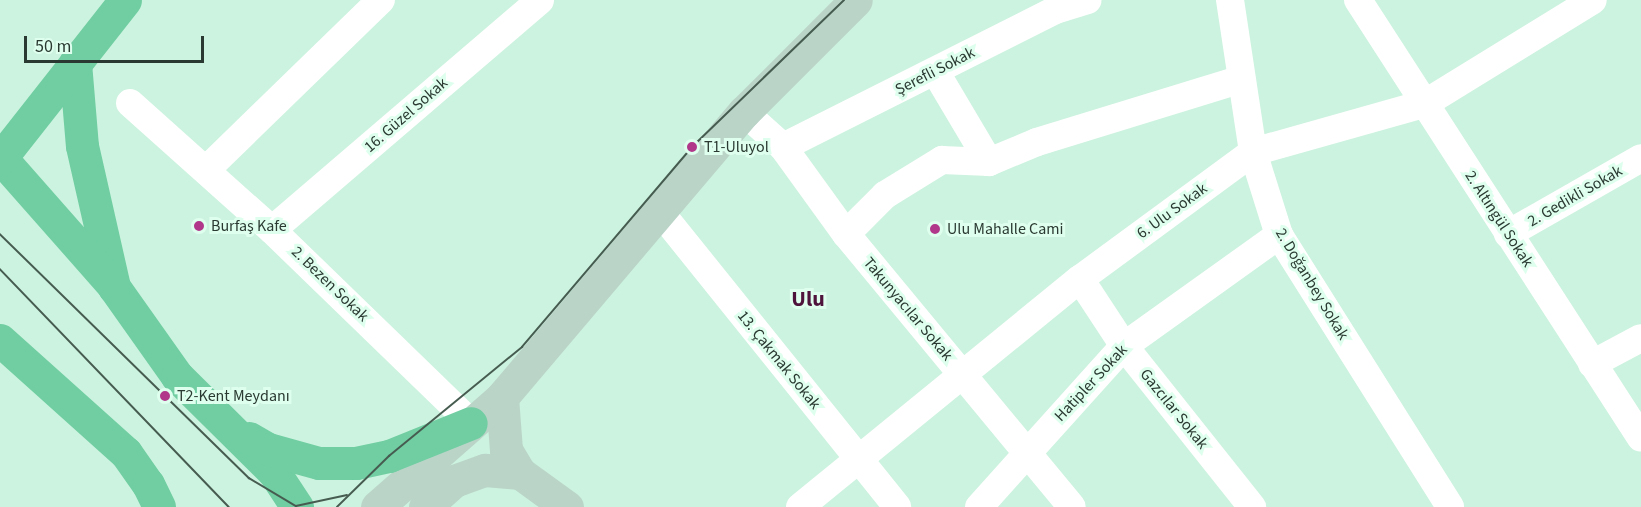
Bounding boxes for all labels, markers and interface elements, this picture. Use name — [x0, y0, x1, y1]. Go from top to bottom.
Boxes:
scale bar — [27, 24, 207, 62]
text: 50 m — [35, 34, 71, 59]
street label: Şerefli Sokak — [892, 43, 978, 99]
street label: 16. Güzel Sokak — [360, 73, 452, 157]
place label: T1-Uluyol — [704, 137, 769, 157]
marker: T1-Uluyol — [685, 140, 699, 154]
street label: 2. Gedikli Sokak — [1524, 161, 1626, 231]
street label: 2. Altıngül Sokak — [1461, 167, 1537, 271]
street label: 6. Ulu Sokak — [1133, 179, 1211, 243]
place label: Burfaş Kafe — [211, 216, 287, 236]
marker: Burfaş Kafe — [192, 219, 206, 233]
place label: Ulu Mahalle Cami — [947, 219, 1063, 239]
marker: Ulu Mahalle Cami — [928, 222, 942, 236]
street label: 2. Doğanbey Sokak — [1271, 225, 1353, 343]
street label: 2. Bezen Sokak — [287, 242, 373, 326]
street label: Takunyacılar Sokak — [859, 253, 957, 365]
district label: Ulu — [791, 287, 825, 313]
street label: 13. Çakmak Sokak — [733, 307, 825, 413]
street label: Hatipler Sokak — [1050, 341, 1132, 425]
street label: Gazcılar Sokak — [1136, 365, 1212, 453]
place label: T2-Kent Meydanı — [177, 386, 290, 406]
marker: T2-Kent Meydanı — [158, 389, 172, 403]

